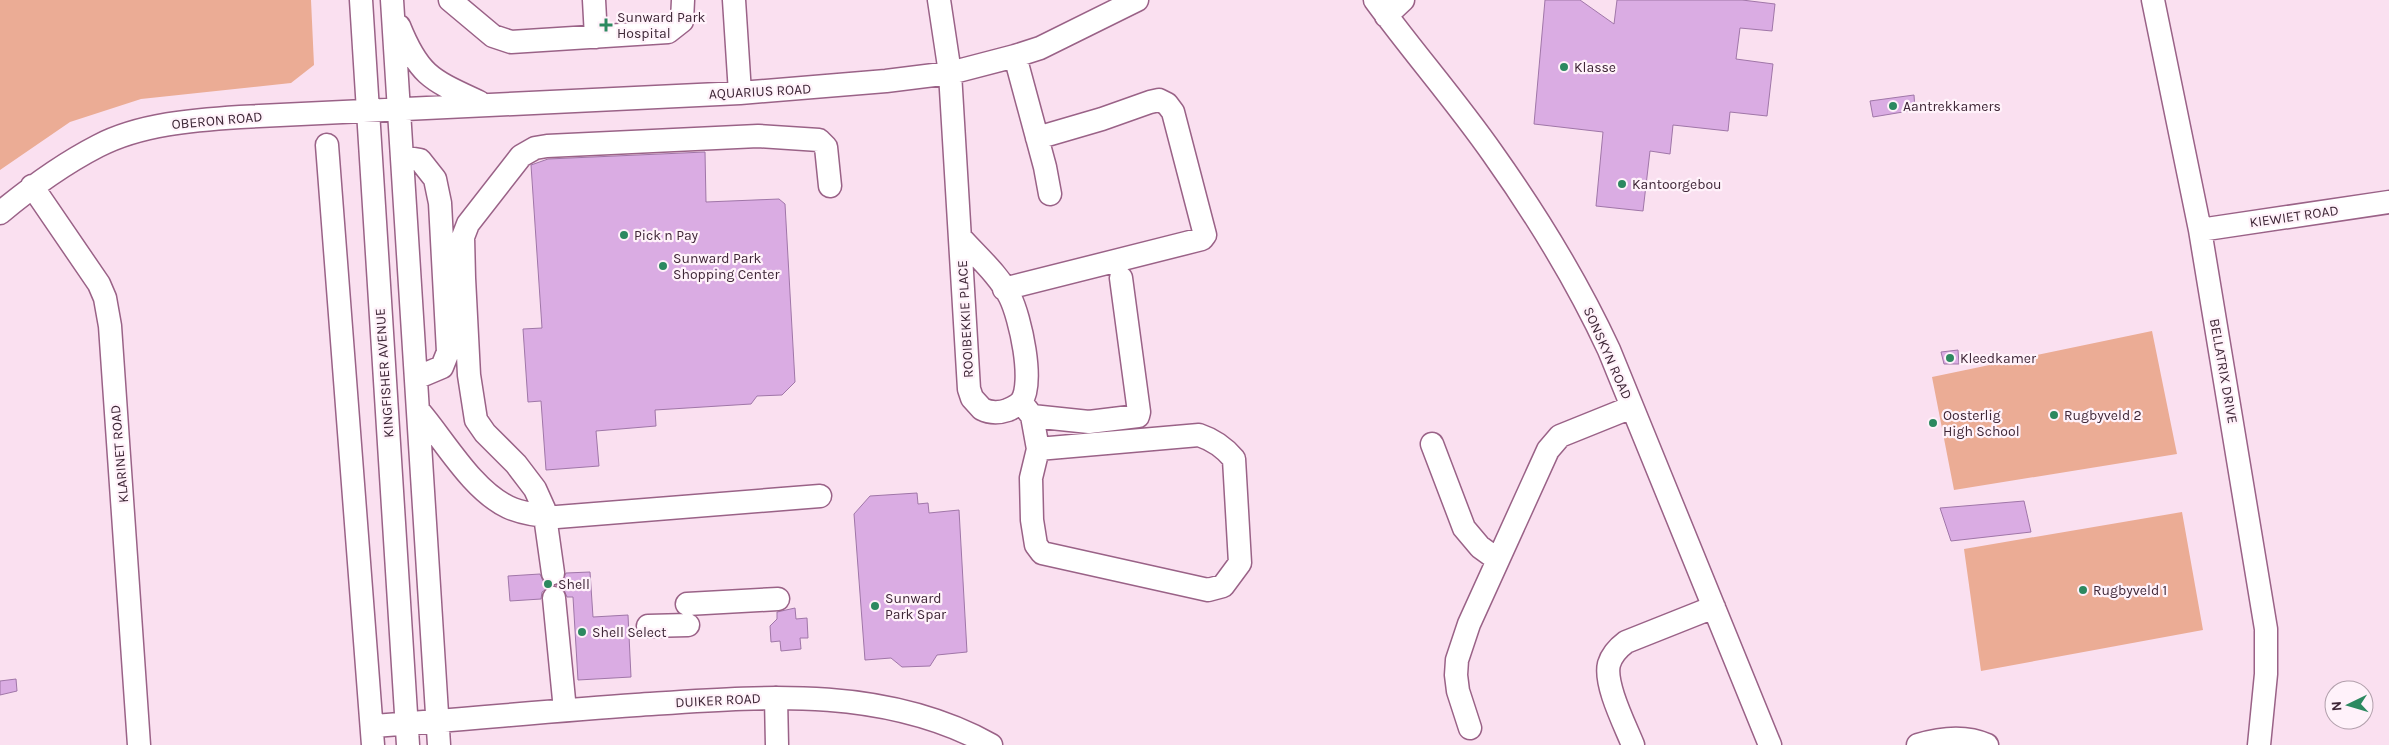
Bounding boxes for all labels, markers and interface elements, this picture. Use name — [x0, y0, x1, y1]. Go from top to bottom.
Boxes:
place label: Sunward Park Hospital — [617, 9, 705, 42]
marker: Sunward Park Hospital — [599, 18, 613, 32]
place label: Klasse — [1574, 59, 1616, 76]
marker: Klasse — [1558, 61, 1570, 73]
street label: AQUARIUS ROAD — [708, 80, 812, 103]
place label: Aantrekkamers — [1903, 98, 2001, 115]
marker: Aantrekkamers — [1887, 100, 1899, 112]
street label: OBERON ROAD — [171, 108, 263, 133]
place label: Kantoorgebou — [1632, 176, 1722, 193]
marker: Kantoorgebou — [1616, 178, 1628, 190]
street label: KIEWIET ROAD — [2248, 202, 2340, 231]
place label: Pick n Pay — [634, 227, 699, 244]
marker: Pick n Pay — [618, 229, 630, 241]
place label: Sunward Park Shopping Center — [673, 250, 780, 283]
marker: Sunward Park Shopping Center — [657, 260, 669, 272]
street label: ROOIBEKKIE PLACE — [954, 260, 977, 378]
street label: SONSKYN ROAD — [1580, 304, 1636, 402]
street label: KINGFISHER AVENUE — [371, 308, 398, 438]
street label: BELLATRIX DRIVE — [2206, 317, 2241, 425]
place label: Kleedkamer — [1960, 350, 2037, 367]
marker: Kleedkamer — [1944, 352, 1956, 364]
street label: KLARINET ROAD — [107, 404, 132, 504]
place label: Oosterlig High School — [1943, 407, 2020, 440]
place label: Rugbyveld 2 — [2064, 407, 2142, 424]
marker: Rugbyveld 2 — [2048, 409, 2060, 421]
marker: Oosterlig High School — [1927, 417, 1939, 429]
place label: Shell — [558, 576, 590, 593]
marker: Shell — [542, 578, 554, 590]
place label: Rugbyveld 1 — [2093, 582, 2167, 599]
marker: Rugbyveld 1 — [2077, 584, 2089, 596]
place label: Sunward Park Spar — [885, 590, 947, 623]
marker: Sunward Park Spar — [869, 600, 881, 612]
place label: Shell Select — [592, 624, 667, 641]
marker: Shell Select — [576, 626, 588, 638]
north arrow — [2324, 680, 2374, 730]
street label: DUIKER ROAD — [675, 690, 761, 711]
text: N — [2328, 700, 2345, 712]

